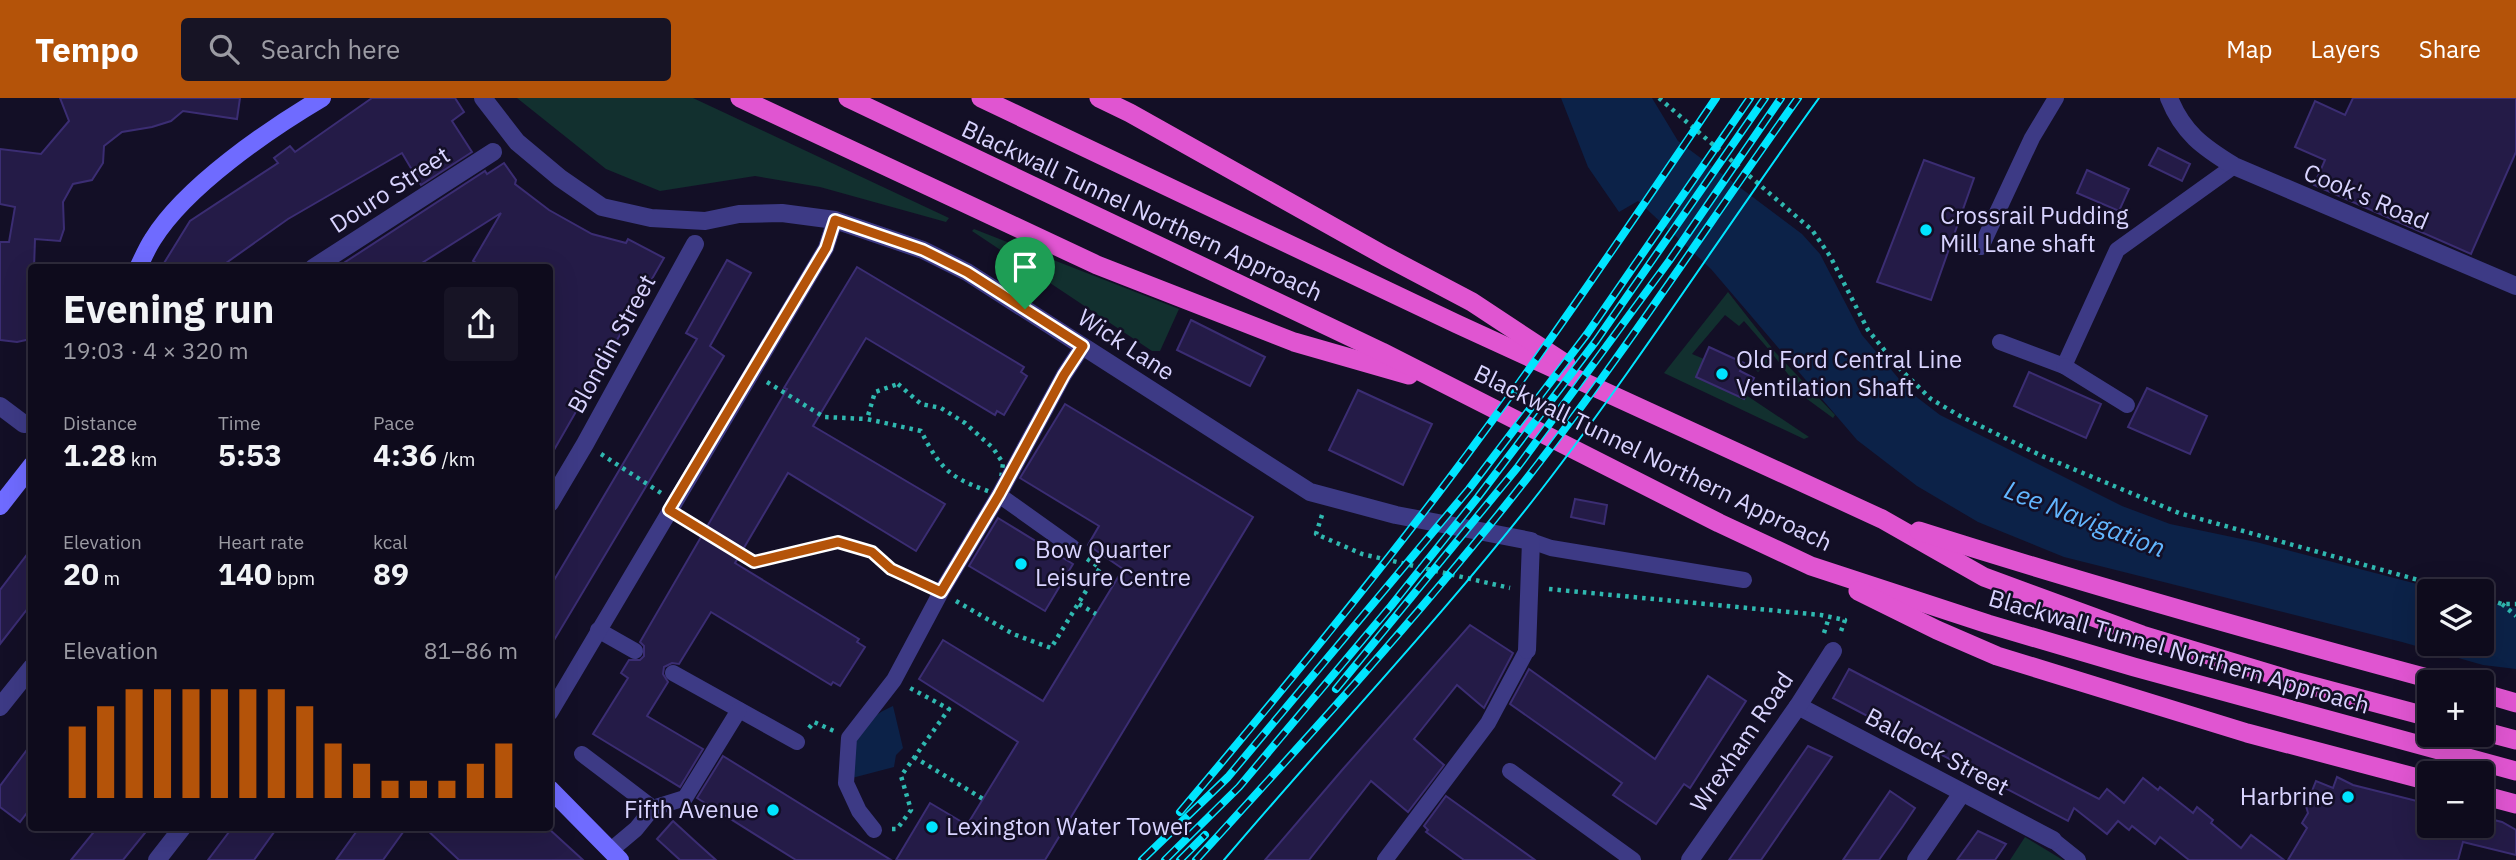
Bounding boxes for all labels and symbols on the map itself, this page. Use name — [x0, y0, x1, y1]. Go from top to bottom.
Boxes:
street label: Blackwall Tunnel Northern Approach — [957, 112, 1328, 308]
street label: Douro Street — [323, 138, 456, 240]
street label: Cook's Road — [2299, 155, 2434, 237]
place label: Crossrail Pudding Mill Lane shaft — [1940, 199, 2129, 259]
marker: Crossrail Pudding Mill Lane shaft — [1918, 222, 1934, 238]
pin — [995, 237, 1055, 309]
street label: Blondin Street — [560, 268, 663, 419]
street label: Wick Lane — [1072, 301, 1181, 387]
place label: Old Ford Central Line Ventilation Shaft — [1736, 343, 1962, 403]
street label: Blackwall Tunnel Northern Approach — [1469, 356, 1838, 558]
marker: Old Ford Central Line Ventilation Shaft — [1714, 366, 1730, 382]
water label: Lee Navigation — [2000, 472, 2171, 564]
place label: Bow Quarter Leisure Centre — [1035, 533, 1191, 593]
marker: Bow Quarter Leisure Centre — [1013, 556, 1029, 572]
street label: Blackwall Tunnel Northern Approach — [1985, 581, 2373, 721]
street label: Wrexham Road — [1682, 665, 1800, 818]
street label: Baldock Street — [1860, 700, 2015, 802]
place label: Harbrine — [2240, 780, 2334, 812]
marker: Harbrine — [2340, 789, 2356, 805]
place label: Fifth Avenue — [624, 793, 759, 825]
marker: Fifth Avenue — [765, 802, 781, 818]
place label: Lexington Water Tower — [946, 810, 1192, 842]
marker: Lexington Water Tower — [924, 819, 940, 835]

